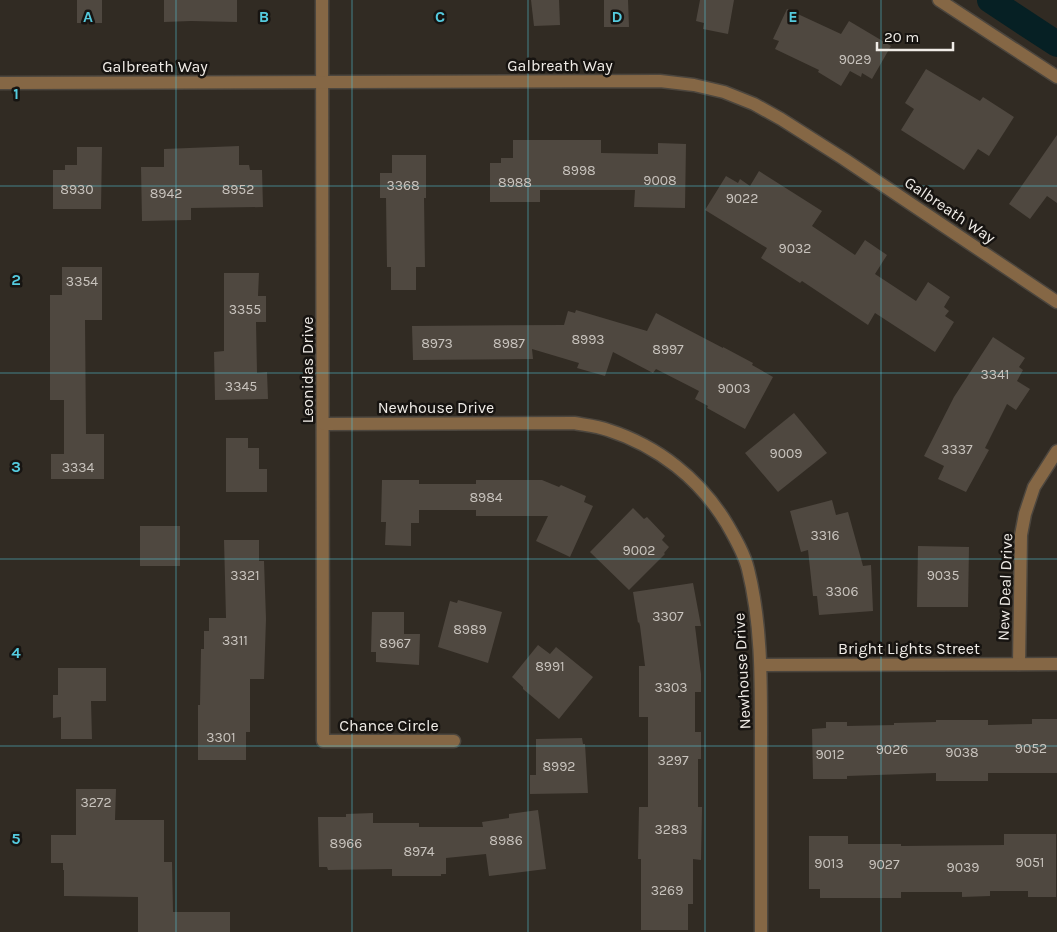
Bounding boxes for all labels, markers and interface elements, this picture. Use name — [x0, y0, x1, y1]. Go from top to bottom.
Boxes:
text: A — [83, 7, 93, 26]
text: B — [259, 7, 269, 26]
text: C — [435, 7, 445, 26]
text: D — [612, 7, 623, 26]
text: E — [788, 7, 798, 26]
scale bar — [877, 20, 953, 52]
text: 20 m — [884, 28, 919, 46]
house number: 9029 — [839, 51, 871, 68]
street label: Galbreath Way — [507, 56, 613, 75]
street label: Galbreath Way — [102, 57, 208, 76]
text: 1 — [13, 84, 19, 103]
house number: 8998 — [562, 162, 596, 179]
house number: 9008 — [643, 172, 677, 189]
street label: Galbreath Way — [901, 173, 999, 248]
house number: 8988 — [498, 174, 532, 191]
house number: 3368 — [386, 177, 420, 194]
house number: 8930 — [60, 181, 94, 198]
house number: 8952 — [222, 181, 254, 198]
house number: 8942 — [150, 185, 182, 202]
house number: 9022 — [726, 190, 758, 207]
house number: 9032 — [779, 240, 811, 257]
text: 2 — [11, 270, 21, 289]
house number: 3354 — [66, 273, 98, 290]
house number: 3355 — [229, 301, 261, 318]
street label: Leonidas Drive — [298, 317, 317, 423]
house number: 8993 — [571, 331, 605, 348]
house number: 8973 — [421, 335, 453, 352]
house number: 8987 — [493, 335, 525, 352]
house number: 8997 — [652, 341, 684, 358]
house number: 3341 — [981, 366, 1009, 383]
house number: 3345 — [225, 378, 257, 395]
house number: 9003 — [717, 380, 751, 397]
street label: Newhouse Drive — [378, 398, 494, 417]
house number: 3337 — [941, 441, 973, 458]
house number: 9009 — [770, 445, 802, 462]
text: 3 — [11, 457, 21, 476]
house number: 3334 — [62, 459, 94, 476]
house number: 8984 — [469, 489, 503, 506]
house number: 3316 — [810, 527, 840, 544]
street label: New Deal Drive — [994, 533, 1016, 641]
house number: 9002 — [623, 542, 655, 559]
house number: 3321 — [230, 567, 260, 584]
house number: 9035 — [927, 567, 959, 584]
house number: 3306 — [826, 583, 858, 600]
house number: 3307 — [652, 608, 684, 625]
street label: Newhouse Drive — [729, 612, 755, 730]
house number: 8989 — [453, 621, 487, 638]
house number: 3311 — [222, 632, 248, 649]
house number: 8967 — [379, 635, 411, 652]
street label: Bright Lights Street — [838, 639, 980, 658]
text: 4 — [11, 643, 21, 662]
house number: 8991 — [535, 658, 565, 675]
house number: 3303 — [654, 679, 688, 696]
street label: Chance Circle — [339, 716, 439, 735]
house number: 3301 — [206, 729, 236, 746]
house number: 9052 — [1015, 740, 1047, 757]
house number: 9026 — [876, 741, 908, 758]
house number: 9038 — [945, 744, 979, 761]
house number: 9012 — [815, 746, 845, 763]
house number: 3297 — [657, 752, 689, 769]
house number: 8992 — [543, 758, 575, 775]
house number: 3272 — [80, 794, 112, 811]
house number: 3283 — [654, 821, 688, 838]
text: 5 — [11, 829, 21, 848]
house number: 8986 — [489, 832, 523, 849]
house number: 8966 — [330, 835, 362, 852]
house number: 8974 — [403, 843, 435, 860]
house number: 9051 — [1016, 854, 1044, 871]
house number: 9013 — [814, 855, 844, 872]
house number: 9027 — [868, 856, 900, 873]
house number: 9039 — [947, 859, 979, 876]
house number: 3269 — [651, 882, 683, 899]

